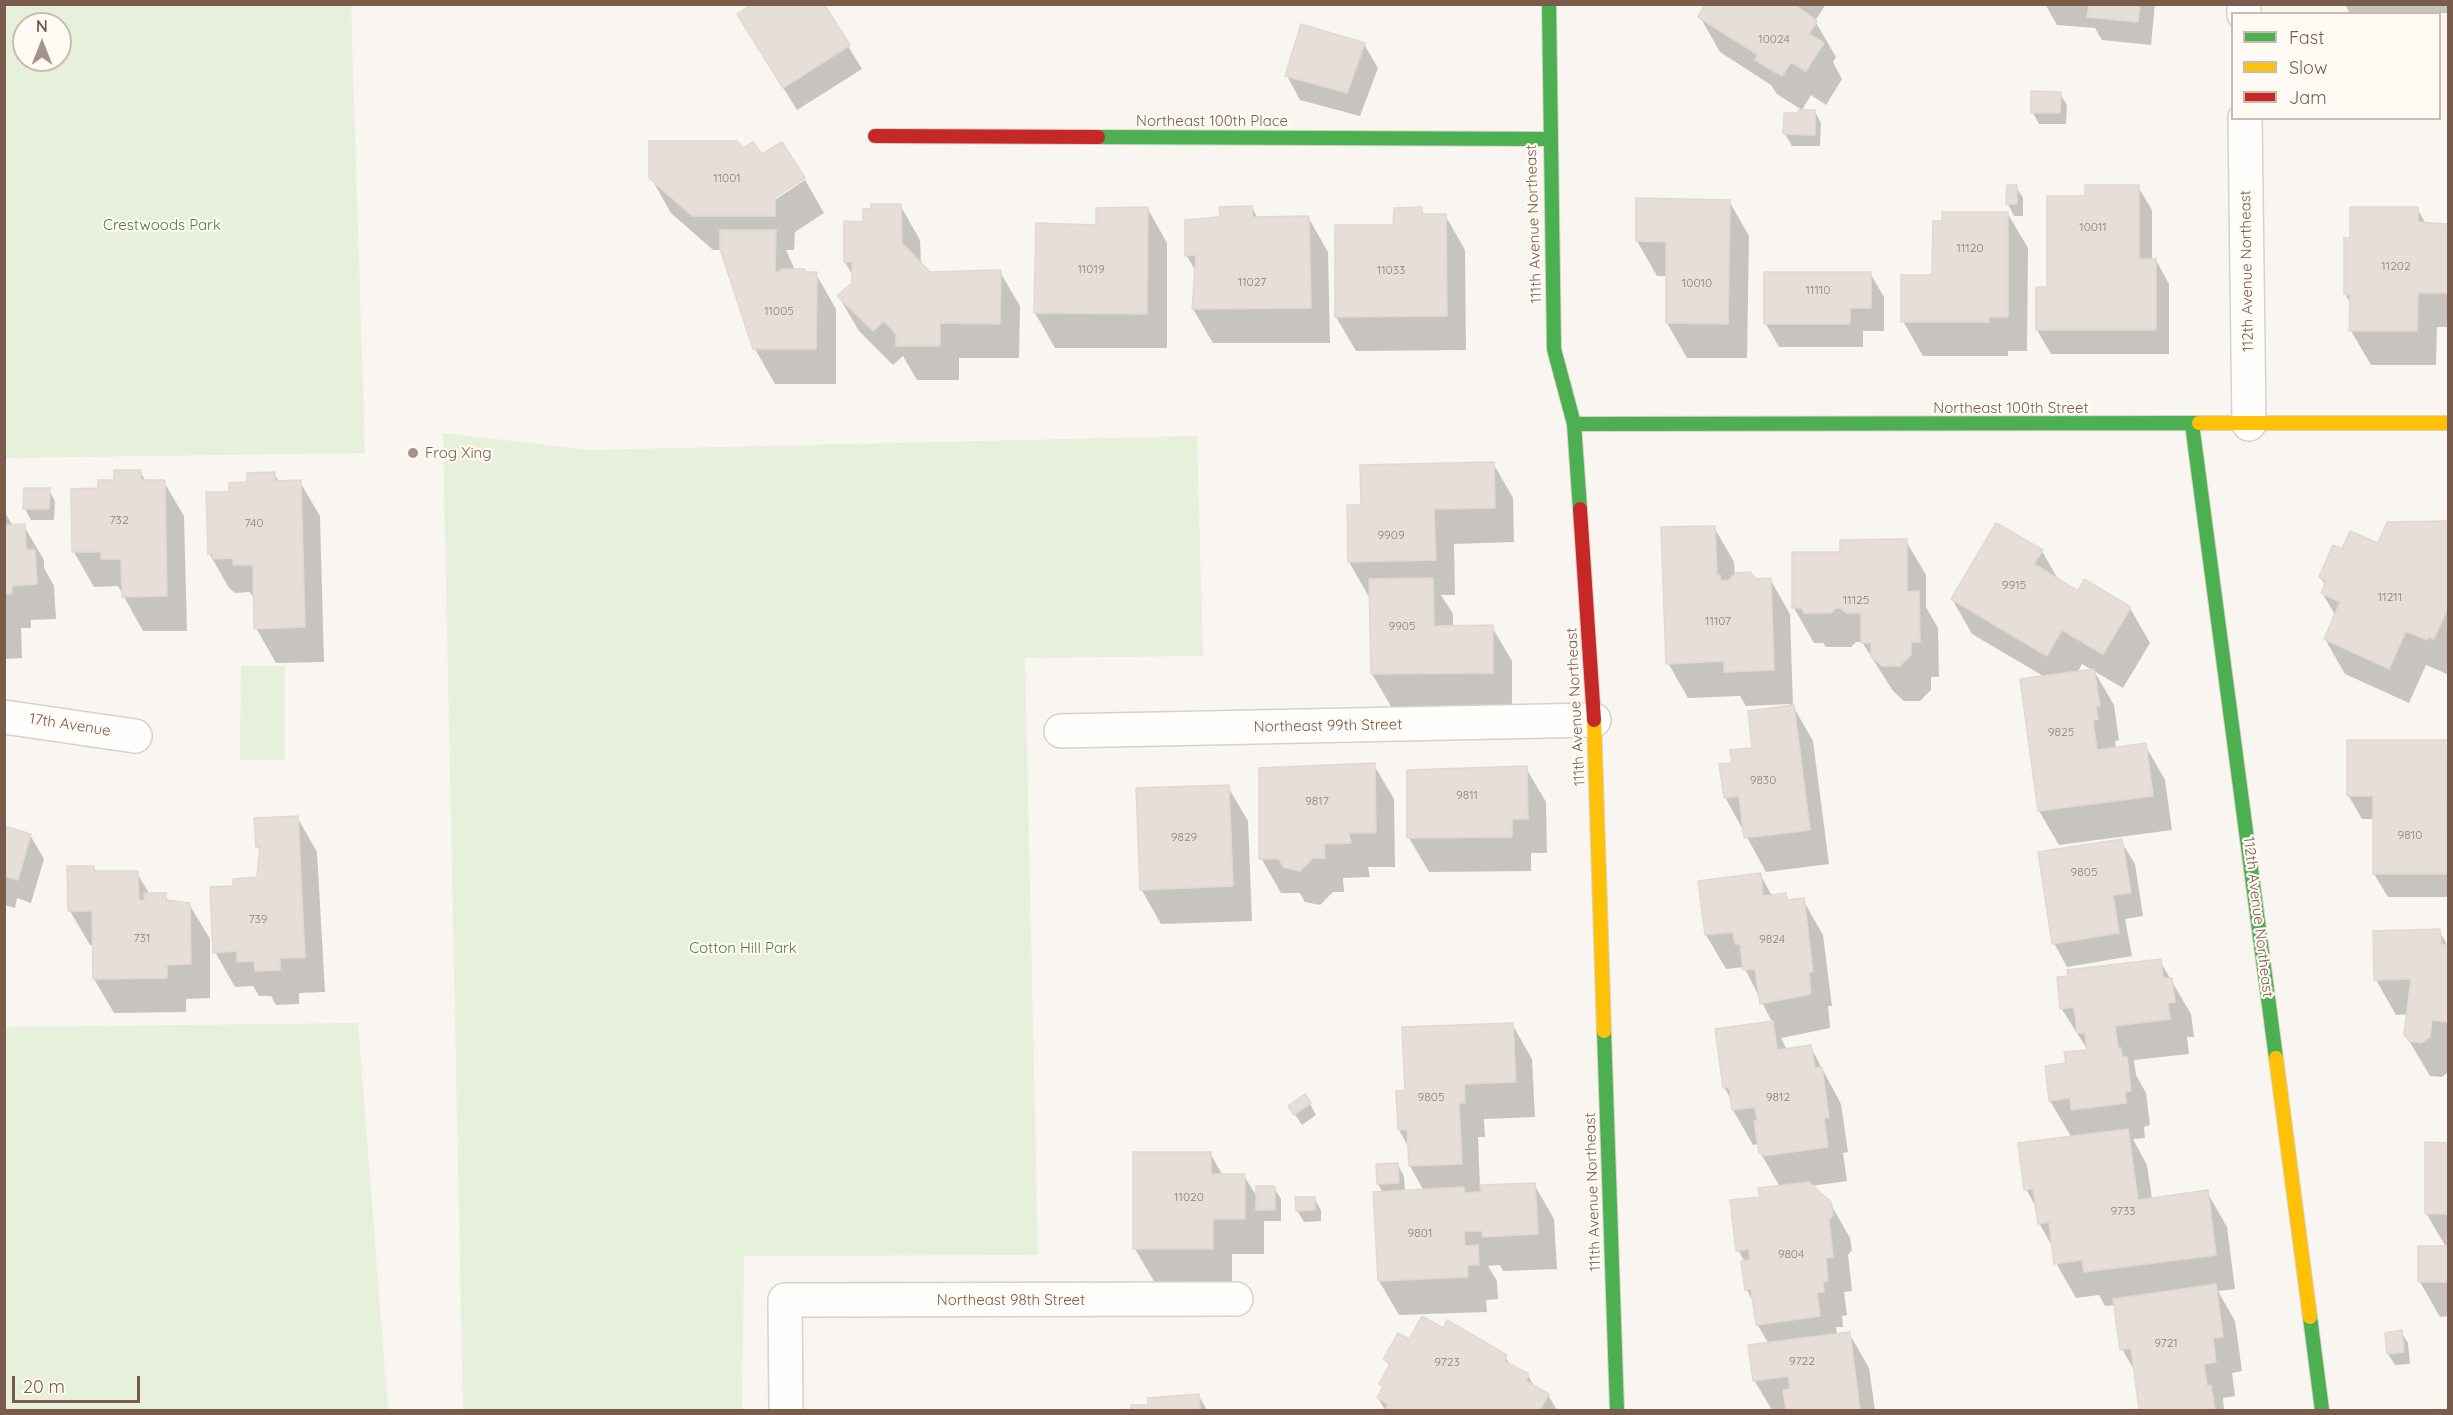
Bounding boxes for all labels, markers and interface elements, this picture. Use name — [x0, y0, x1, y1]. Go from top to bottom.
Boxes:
north arrow — [12, 12, 72, 72]
legend — [2231, 12, 2441, 120]
text: N — [36, 16, 48, 36]
text: Fast — [2289, 26, 2324, 49]
house number: 10024 — [1758, 32, 1790, 46]
text: Slow — [2289, 56, 2327, 79]
text: Jam — [2289, 86, 2327, 109]
street label: Northeast 100th Place — [1136, 112, 1288, 130]
street label: 111th Avenue Northeast — [1522, 144, 1546, 304]
house number: 11001 — [713, 171, 741, 185]
street label: 112th Avenue Northeast — [2237, 190, 2257, 352]
park label: Crestwoods Park — [103, 216, 221, 234]
house number: 10011 — [2079, 220, 2107, 234]
house number: 11120 — [1956, 241, 1984, 255]
house number: 11202 — [2381, 259, 2411, 273]
house number: 11019 — [1077, 262, 1105, 276]
house number: 11033 — [1377, 263, 1405, 277]
house number: 11027 — [1238, 275, 1266, 289]
house number: 10010 — [1682, 276, 1712, 290]
house number: 11110 — [1806, 283, 1830, 297]
house number: 11005 — [764, 304, 794, 318]
street label: Northeast 100th Street — [1933, 399, 2089, 417]
place label: Frog Xing — [425, 444, 492, 462]
marker: Frog Xing — [406, 446, 420, 460]
house number: 732 — [109, 513, 129, 527]
house number: 740 — [244, 516, 264, 530]
house number: 9909 — [1377, 528, 1405, 542]
house number: 9915 — [2002, 578, 2026, 592]
house number: 11211 — [2378, 590, 2402, 604]
house number: 11125 — [1843, 593, 1869, 607]
house number: 11107 — [1705, 614, 1731, 628]
house number: 9905 — [1388, 619, 1416, 633]
street label: 111th Avenue Northeast — [1563, 627, 1589, 787]
street label: 17th Avenue — [28, 710, 112, 740]
street label: Northeast 99th Street — [1254, 716, 1402, 736]
house number: 9825 — [2048, 725, 2074, 739]
house number: 9830 — [1750, 773, 1776, 787]
house number: 9811 — [1456, 788, 1478, 802]
house number: 9817 — [1305, 794, 1329, 808]
house number: 9810 — [2398, 828, 2422, 842]
house number: 9829 — [1171, 830, 1197, 844]
street label: 112th Avenue Northeast — [2239, 836, 2277, 998]
house number: 9805 — [2071, 865, 2097, 879]
house number: 739 — [248, 912, 268, 926]
house number: 731 — [134, 931, 150, 945]
house number: 9824 — [1759, 932, 1785, 946]
park label: Cotton Hill Park — [689, 939, 797, 957]
house number: 9805 — [1418, 1090, 1444, 1104]
house number: 9812 — [1766, 1090, 1790, 1104]
street label: 111th Avenue Northeast — [1581, 1112, 1605, 1272]
house number: 11020 — [1174, 1190, 1204, 1204]
house number: 9733 — [2110, 1204, 2136, 1218]
house number: 9801 — [1408, 1226, 1432, 1240]
house number: 9804 — [1778, 1247, 1804, 1261]
street label: Northeast 98th Street — [937, 1291, 1085, 1309]
house number: 9721 — [2154, 1336, 2178, 1350]
house number: 9722 — [1789, 1354, 1815, 1368]
house number: 9723 — [1434, 1355, 1460, 1369]
scale bar — [15, 1364, 142, 1402]
text: 20 m — [23, 1375, 65, 1398]

